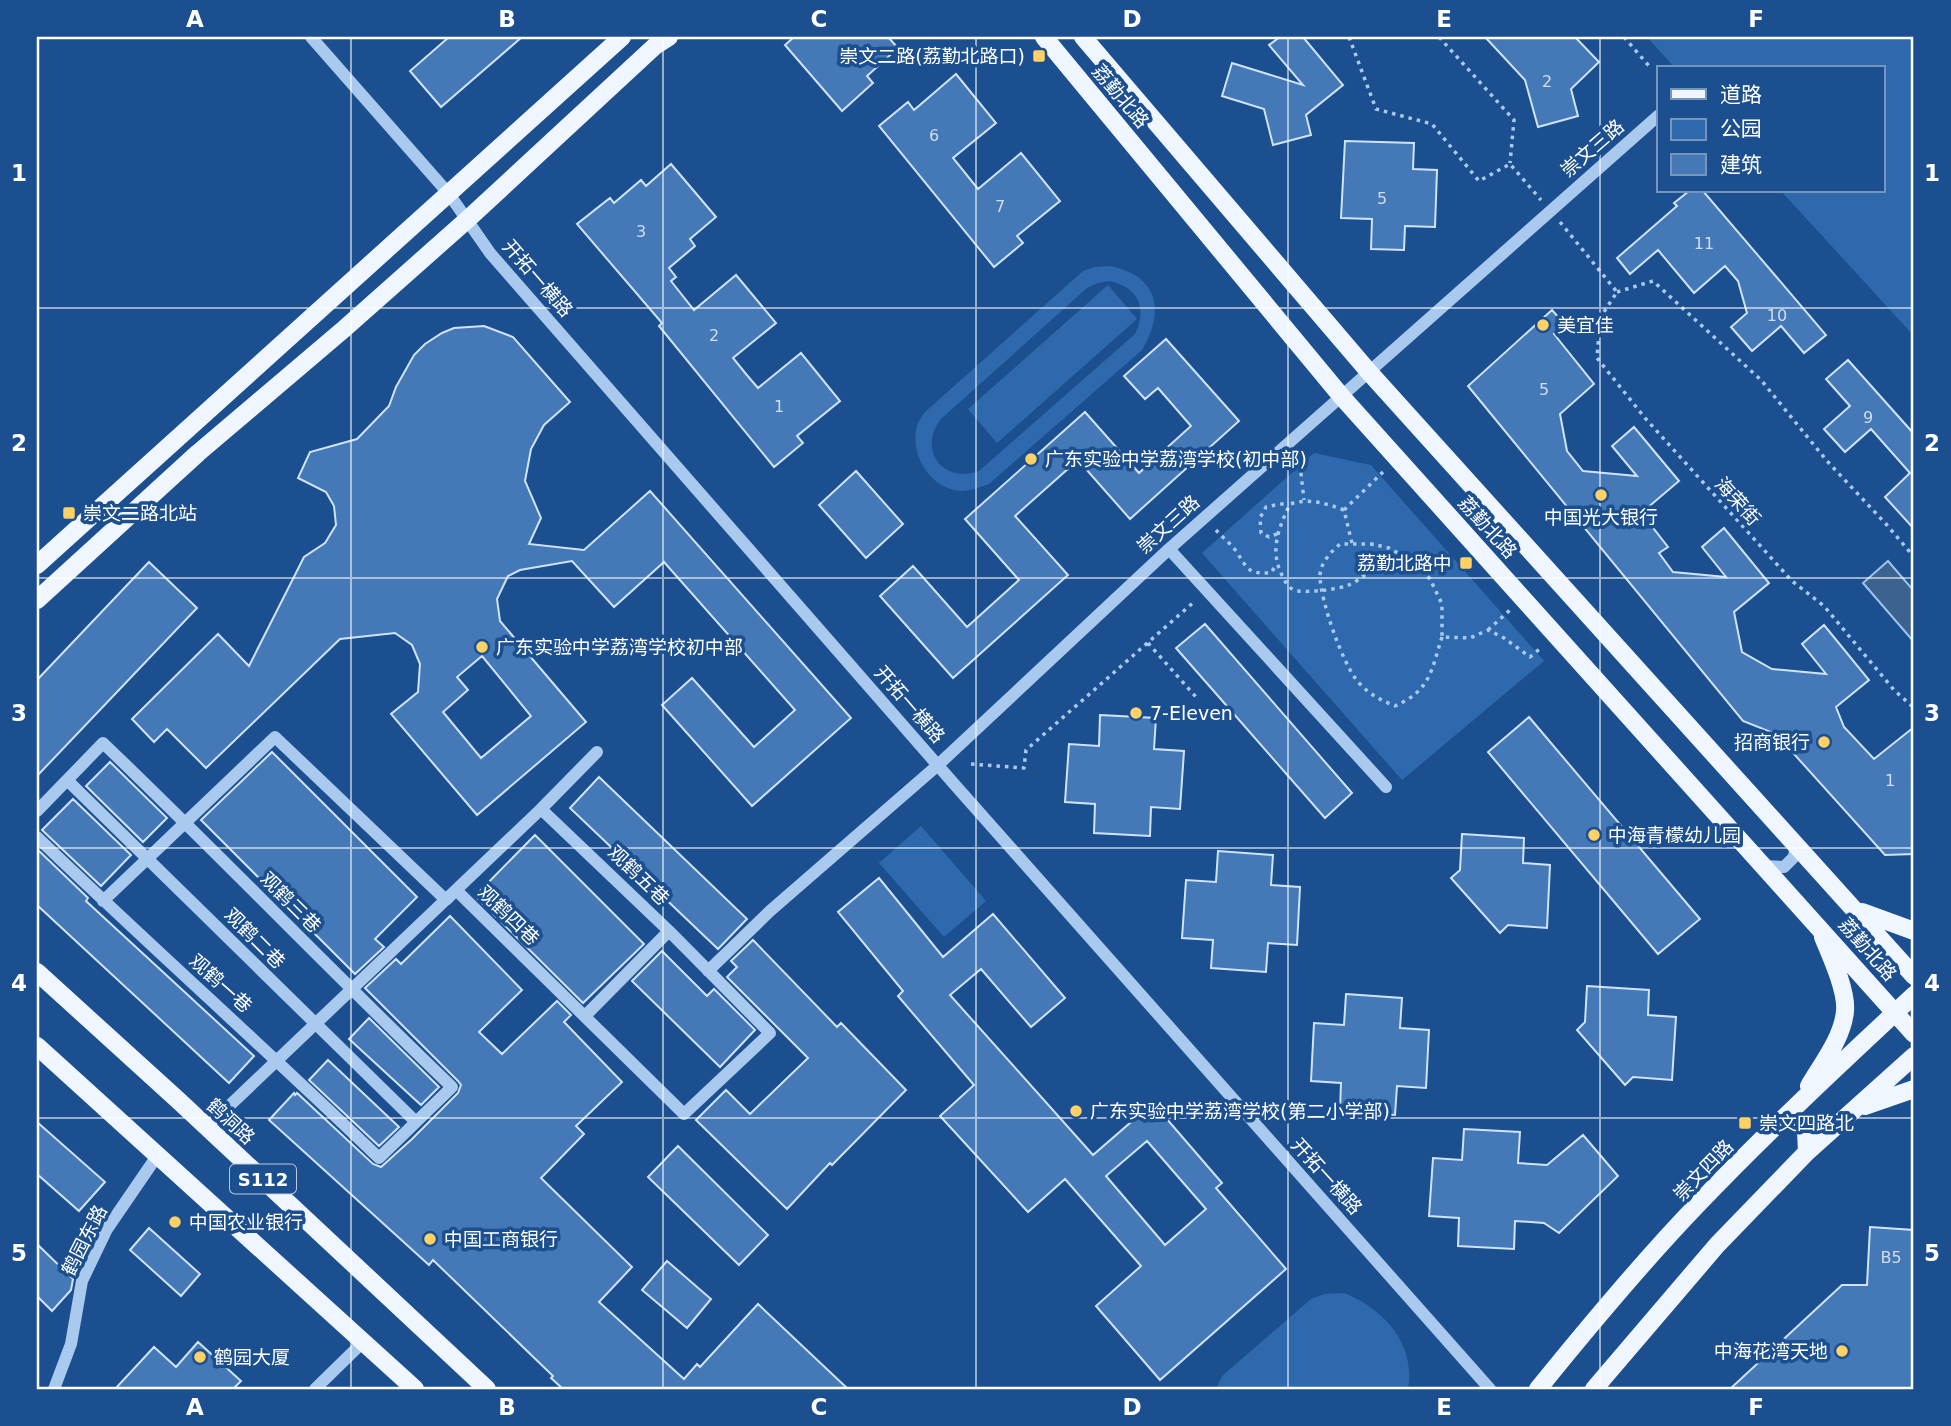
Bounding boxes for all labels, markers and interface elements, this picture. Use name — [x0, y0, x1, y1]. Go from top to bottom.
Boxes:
text: A — [186, 6, 204, 32]
text: B — [498, 6, 516, 32]
text: C — [811, 6, 827, 32]
text: D — [1122, 6, 1142, 32]
text: E — [1436, 6, 1452, 32]
text: F — [1748, 6, 1764, 32]
place label: 崇文二路(荔勤北路口) — [839, 45, 1025, 67]
marker: 崇文二路(荔勤北路口) — [1031, 48, 1047, 64]
street label: 荔勤北路 — [1088, 60, 1154, 132]
legend — [1657, 66, 1884, 192]
house number: 2 — [1542, 72, 1552, 91]
text: 道路 — [1720, 83, 1762, 107]
street label: 崇文三路 — [1556, 115, 1628, 181]
text: 公园 — [1720, 117, 1762, 141]
house number: 6 — [929, 126, 939, 145]
text: 建筑 — [1720, 153, 1762, 177]
text: 1 — [11, 160, 27, 186]
text: 1 — [1924, 160, 1940, 186]
house number: 5 — [1377, 189, 1387, 208]
house number: 7 — [995, 197, 1005, 216]
house number: 3 — [636, 222, 646, 241]
house number: 11 — [1694, 234, 1714, 253]
street label: 开拓一横路 — [499, 235, 577, 321]
house number: 10 — [1767, 306, 1787, 325]
place label: 美宜佳 — [1557, 314, 1614, 336]
marker: 美宜佳 — [1535, 317, 1551, 333]
house number: 2 — [709, 326, 719, 345]
house number: 5 — [1539, 380, 1549, 399]
house number: 1 — [774, 397, 784, 416]
house number: 9 — [1863, 408, 1873, 427]
text: 2 — [11, 430, 27, 456]
text: 2 — [1924, 430, 1940, 456]
place label: 广东实验中学荔湾学校(初中部) — [1045, 448, 1307, 470]
marker: 广东实验中学荔湾学校(初中部) — [1023, 451, 1039, 467]
street label: 海荣街 — [1711, 472, 1765, 530]
marker: 中国光大银行 — [1593, 487, 1609, 503]
street label: 崇文三路 — [1132, 490, 1204, 558]
street label: 荔勤北路 — [1454, 491, 1522, 563]
place label: 崇文二路北站 — [83, 502, 197, 524]
marker: 崇文二路北站 — [61, 505, 77, 521]
place label: 中国光大银行 — [1544, 506, 1658, 528]
place label: 荔勤北路中 — [1357, 552, 1452, 574]
marker: 荔勤北路中 — [1458, 555, 1474, 571]
place label: 广东实验中学荔湾学校初中部 — [496, 636, 743, 658]
marker: 广东实验中学荔湾学校初中部 — [474, 639, 490, 655]
street label: 开拓一横路 — [871, 661, 949, 747]
text: 3 — [11, 700, 27, 726]
text: 3 — [1924, 700, 1940, 726]
place label: 7-Eleven — [1150, 702, 1233, 724]
marker: 7-Eleven — [1128, 705, 1144, 721]
place label: 招商银行 — [1734, 731, 1810, 753]
marker: 招商银行 — [1816, 734, 1832, 750]
house number: 1 — [1885, 771, 1895, 790]
place label: 中海青檬幼儿园 — [1608, 824, 1741, 846]
marker: 中海青檬幼儿园 — [1586, 827, 1602, 843]
street label: 观鹤五巷 — [604, 841, 674, 909]
street label: 观鹤三巷 — [256, 867, 326, 937]
street label: 观鹤四巷 — [474, 881, 544, 949]
street label: 观鹤二巷 — [220, 903, 290, 973]
street label: 荔勤北路 — [1835, 913, 1901, 985]
street label: 观鹤一巷 — [185, 949, 257, 1017]
text: 4 — [11, 970, 27, 996]
text: 4 — [1924, 970, 1940, 996]
street label: 鹤洞路 — [203, 1094, 259, 1148]
place label: 广东实验中学荔湾学校(第二小学部) — [1090, 1100, 1390, 1122]
marker: 广东实验中学荔湾学校(第二小学部) — [1068, 1103, 1084, 1119]
place label: 崇文四路北 — [1759, 1112, 1854, 1134]
marker: 崇文四路北 — [1737, 1115, 1753, 1131]
street label: 开拓一横路 — [1287, 1133, 1367, 1219]
street label: 崇文四路 — [1669, 1135, 1737, 1205]
road number: S112 — [230, 1164, 296, 1194]
street label: 鹤园东路 — [57, 1201, 111, 1279]
place label: 中国农业银行 — [189, 1211, 303, 1233]
marker: 中国农业银行 — [167, 1214, 183, 1230]
place label: 中国工商银行 — [444, 1228, 558, 1250]
marker: 中国工商银行 — [422, 1231, 438, 1247]
text: 5 — [11, 1240, 27, 1266]
text: 5 — [1924, 1240, 1940, 1266]
house number: B5 — [1880, 1248, 1902, 1267]
place label: 中海花湾天地 — [1714, 1340, 1828, 1362]
marker: 中海花湾天地 — [1834, 1343, 1850, 1359]
place label: 鹤园大厦 — [214, 1346, 290, 1368]
marker: 鹤园大厦 — [192, 1349, 208, 1365]
text: A — [186, 1394, 204, 1420]
text: B — [498, 1394, 516, 1420]
text: C — [811, 1394, 827, 1420]
text: D — [1122, 1394, 1142, 1420]
text: E — [1436, 1394, 1452, 1420]
text: F — [1748, 1394, 1764, 1420]

